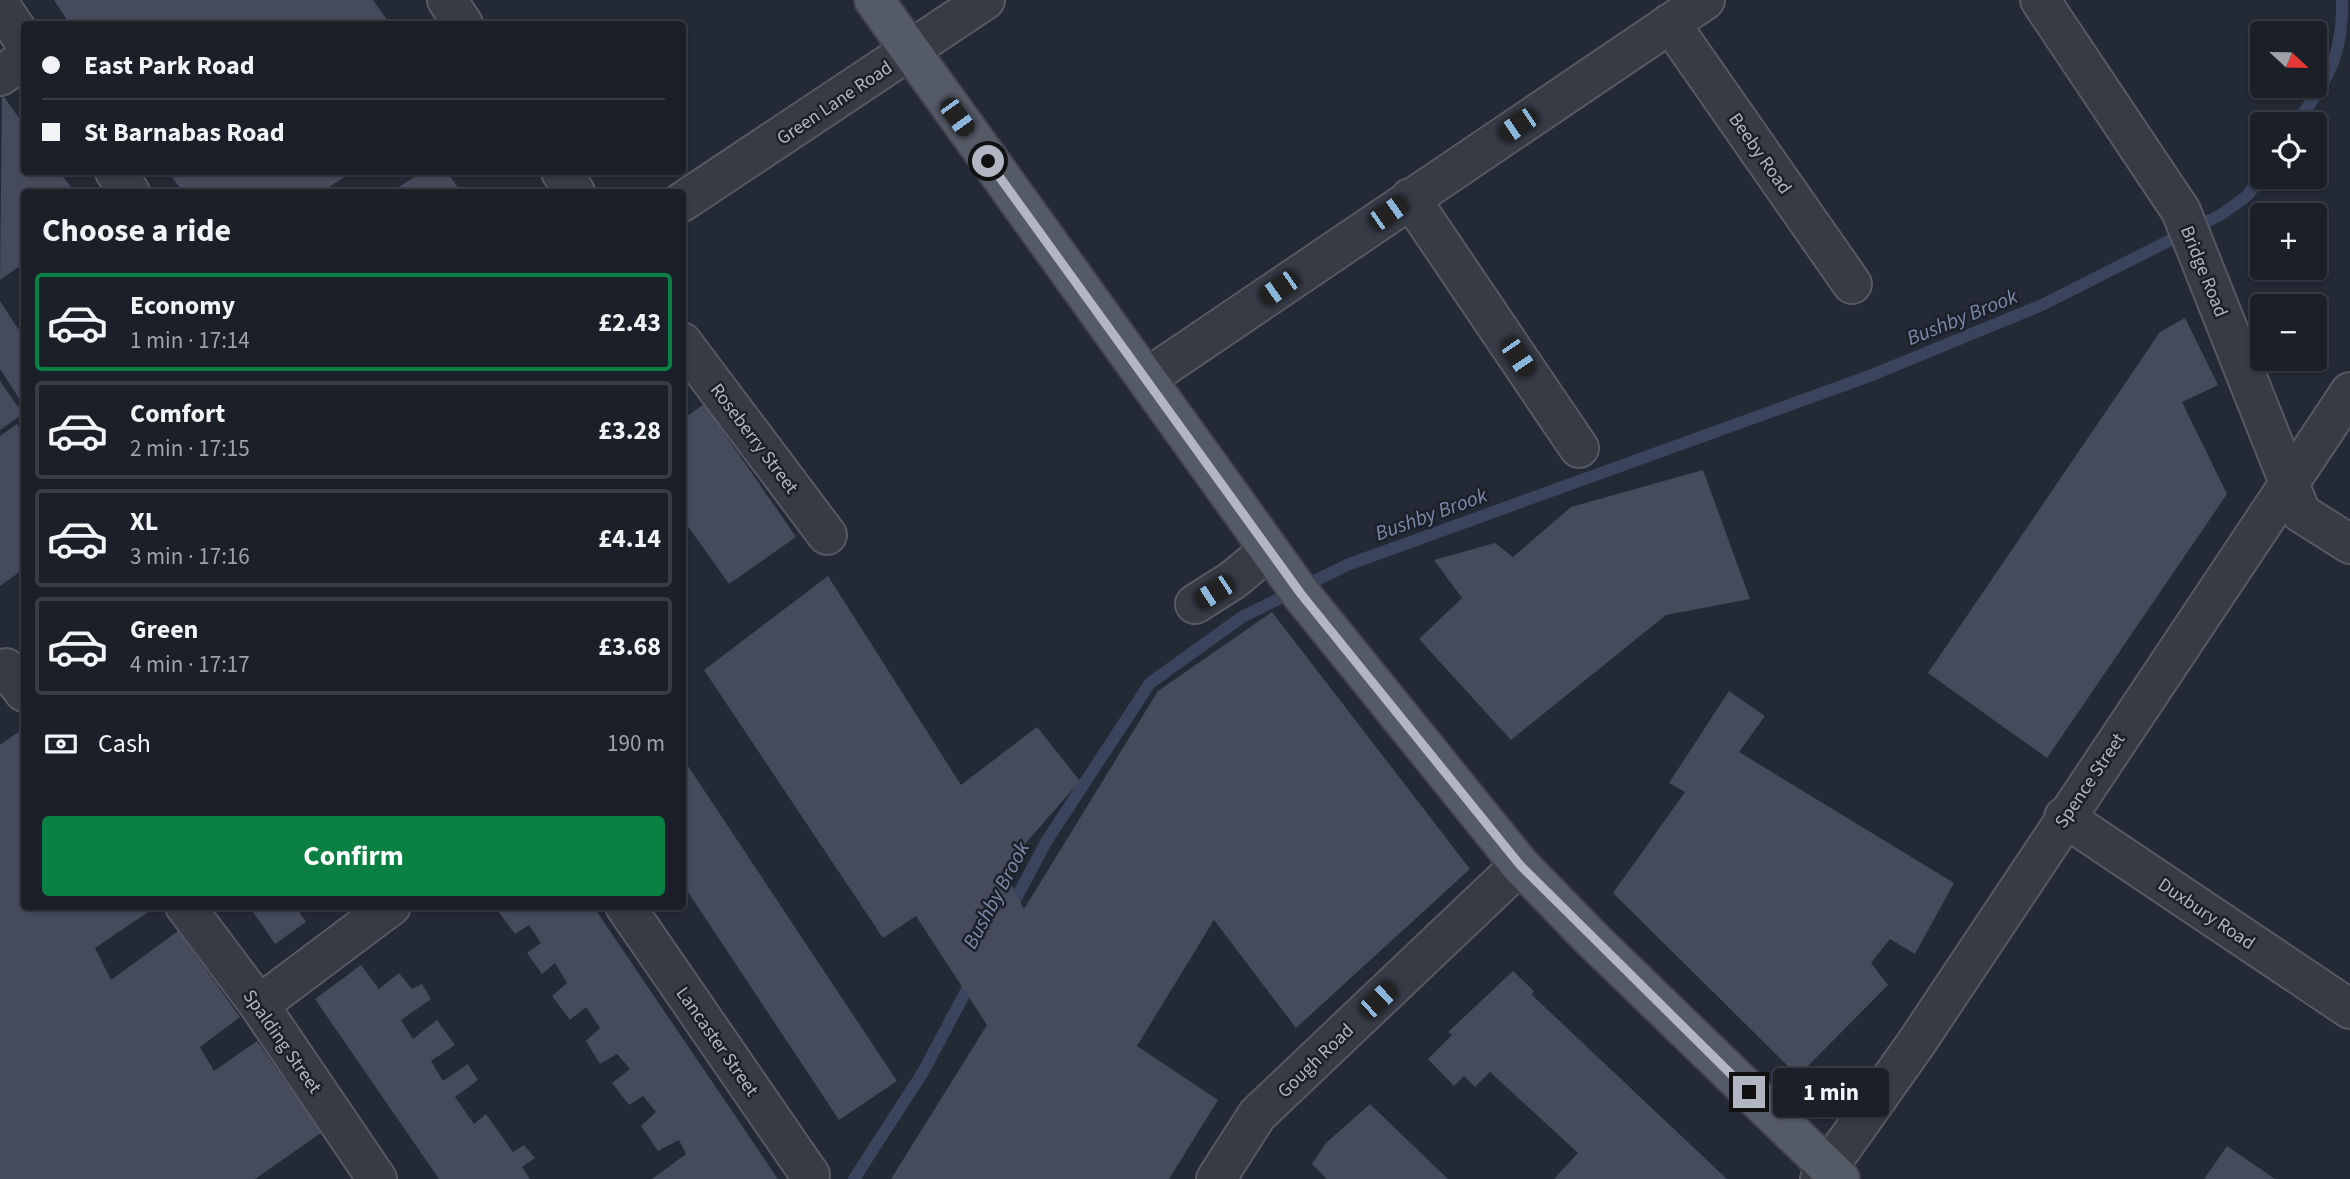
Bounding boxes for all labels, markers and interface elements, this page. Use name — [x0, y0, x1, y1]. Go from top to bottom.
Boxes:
north arrow — [2250, 21, 2328, 98]
map controls — [2250, 21, 2327, 371]
text: East Park Road — [84, 47, 255, 84]
street label: Green Lane Road — [772, 54, 898, 152]
car — [937, 94, 978, 140]
car — [1495, 105, 1542, 145]
street label: Beeby Road — [1722, 108, 1798, 200]
button: locate — [2250, 112, 2327, 189]
text: St Barnabas Road — [84, 114, 285, 151]
route start — [972, 145, 1004, 177]
car — [1365, 192, 1412, 234]
button: + — [2250, 203, 2327, 280]
text: Choose a ride — [42, 208, 231, 254]
street label: Bridge Road — [2173, 222, 2234, 321]
car — [1256, 267, 1303, 309]
water label: Bushby Brook — [1902, 281, 2023, 353]
text: Economy — [130, 287, 235, 324]
icon: car — [46, 291, 109, 354]
button: − — [2250, 294, 2327, 371]
text: £2.43 — [598, 304, 661, 341]
text: 1 min · 17:14 — [130, 324, 250, 357]
car — [1498, 334, 1539, 380]
street label: Roseberry Street — [703, 378, 805, 500]
text: Comfort — [130, 395, 225, 432]
icon: car — [46, 399, 109, 462]
text: £3.28 — [598, 412, 661, 449]
text: 2 min · 17:15 — [130, 432, 250, 465]
water label: Bushby Brook — [1371, 479, 1492, 548]
text: XL — [130, 503, 158, 540]
icon: car — [46, 507, 109, 570]
text: £4.14 — [598, 520, 661, 557]
text: 3 min · 17:16 — [130, 540, 250, 573]
car — [1191, 572, 1238, 612]
text: Green — [130, 611, 198, 648]
icon: car — [46, 615, 109, 678]
text: £3.68 — [598, 628, 661, 665]
text: 4 min · 17:17 — [130, 648, 250, 681]
icon: cash — [42, 725, 80, 763]
text: Cash — [98, 725, 151, 762]
text: 190 m — [607, 727, 665, 760]
street label: Spence Street — [2048, 727, 2132, 834]
button: Confirm — [42, 816, 665, 896]
water label: Bushby Brook — [955, 835, 1037, 954]
street label: Duxbury Road — [2152, 872, 2260, 957]
car — [1356, 978, 1401, 1022]
street label: Lancaster Street — [669, 982, 765, 1103]
street label: Spalding Street — [236, 984, 328, 1100]
street label: Gough Road — [1272, 1018, 1360, 1104]
callout: 1 min — [1774, 1068, 1889, 1116]
route end — [1733, 1076, 1765, 1108]
text: 1 min — [1803, 1076, 1859, 1109]

